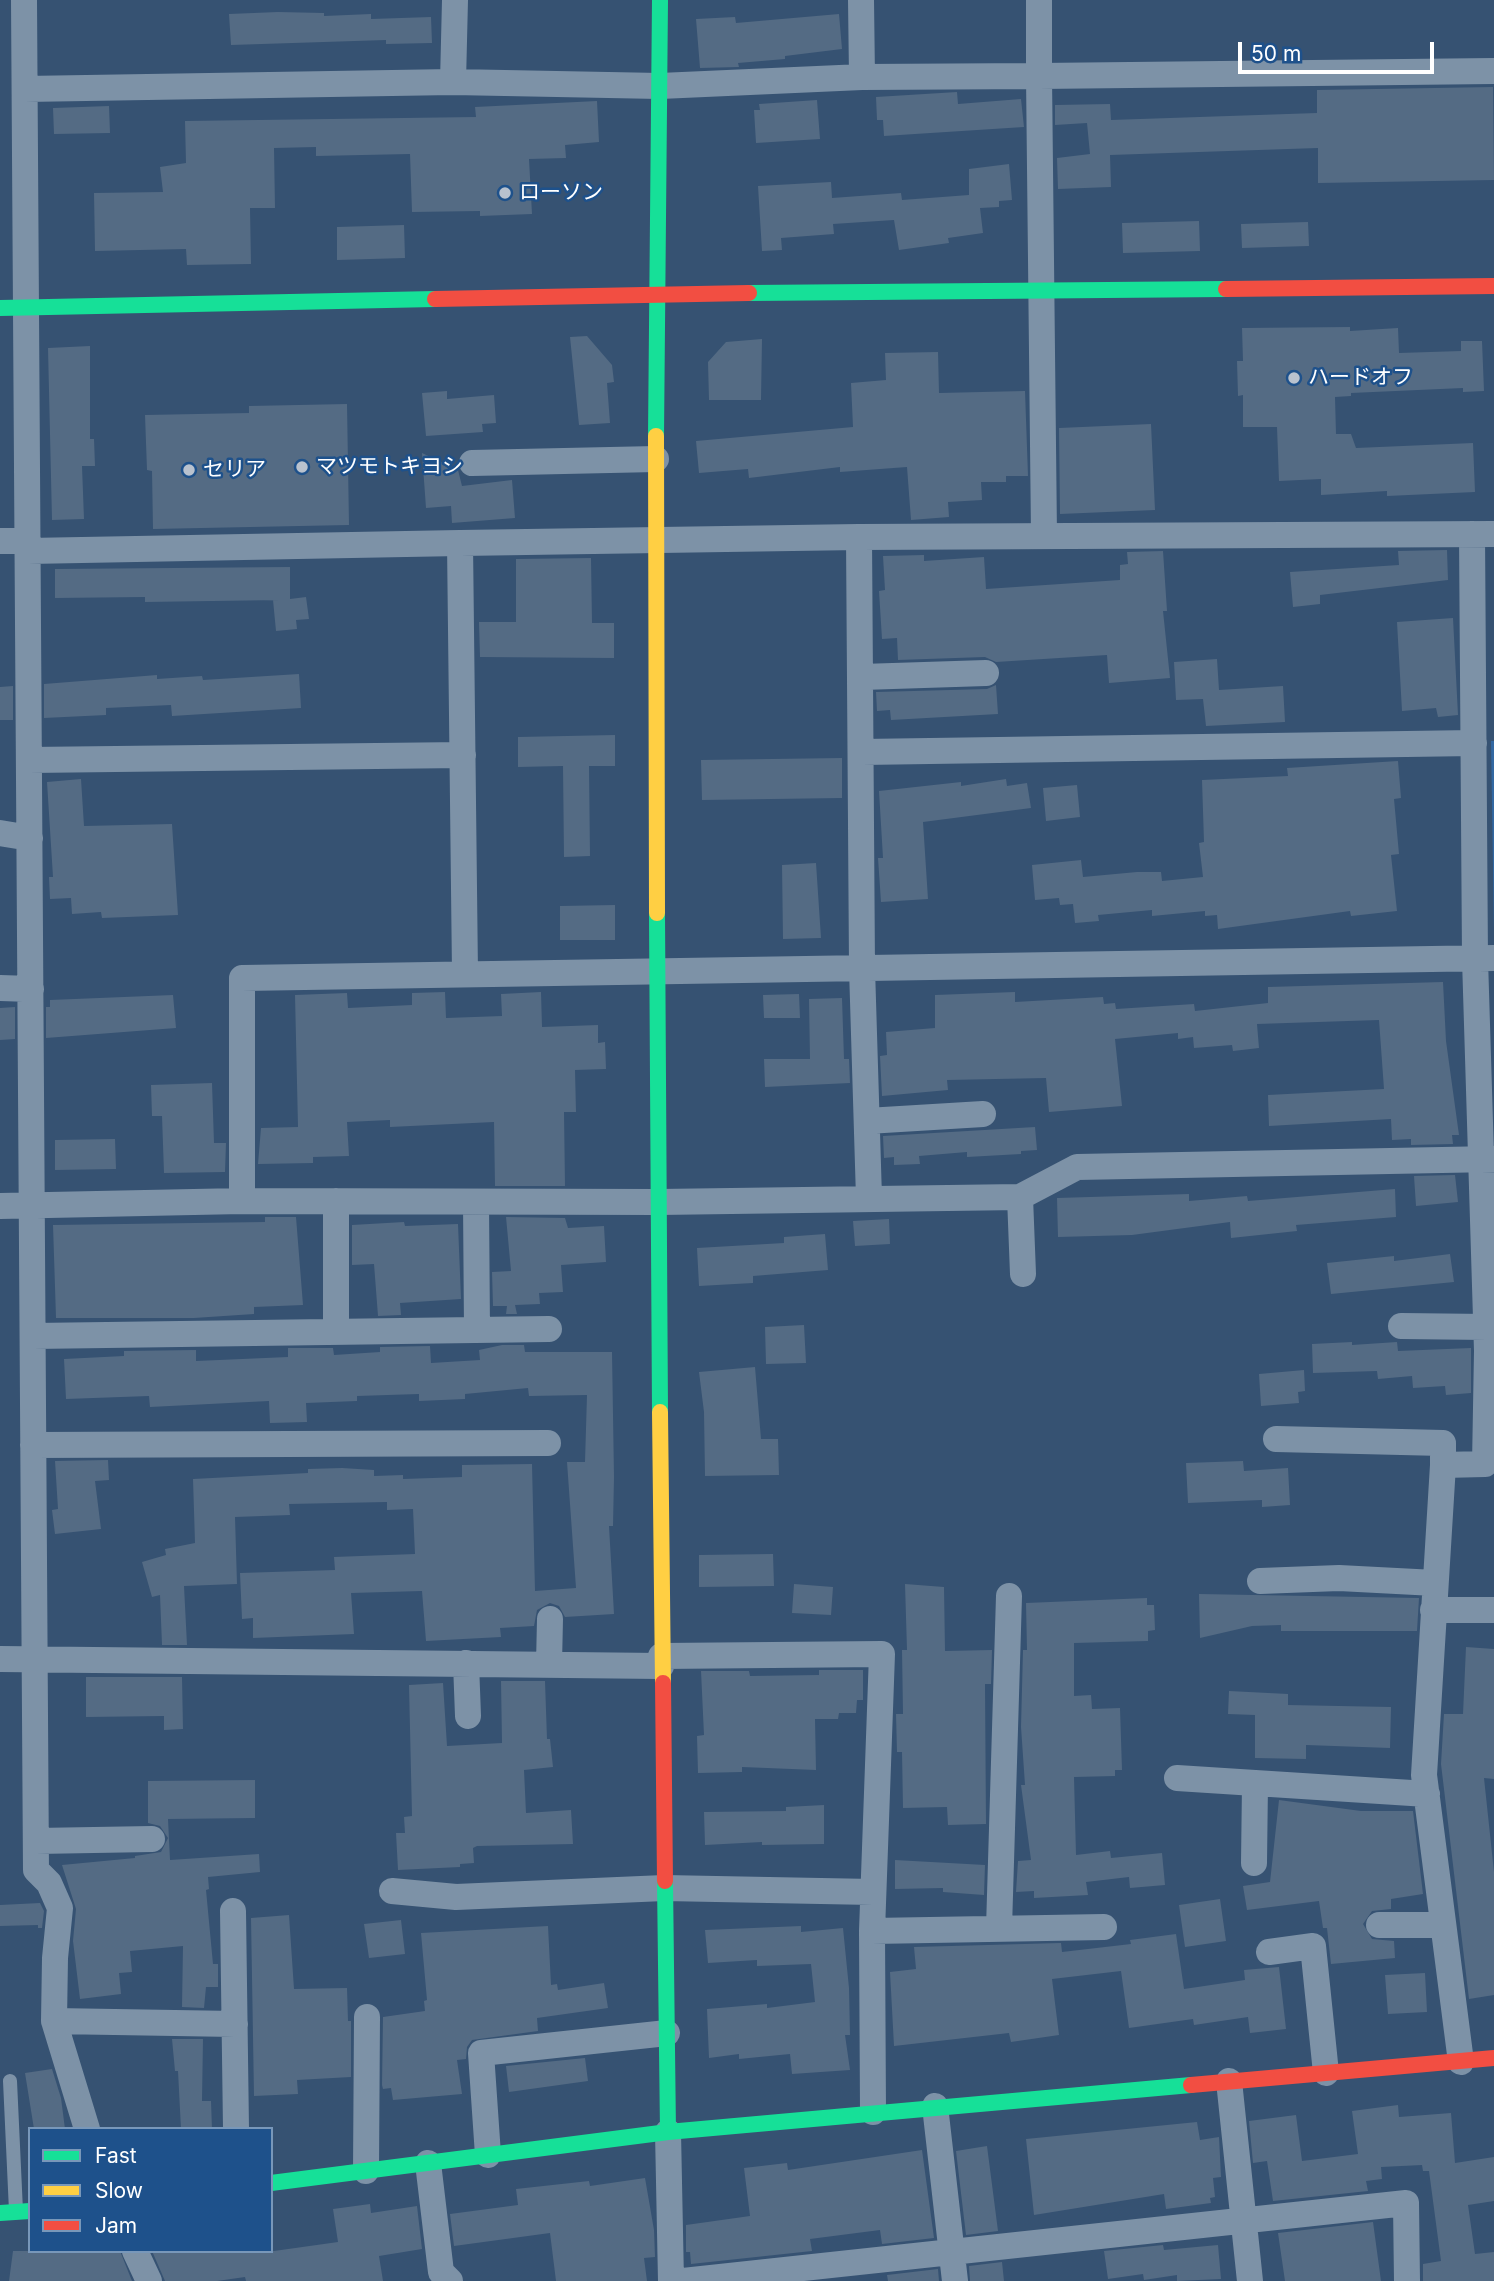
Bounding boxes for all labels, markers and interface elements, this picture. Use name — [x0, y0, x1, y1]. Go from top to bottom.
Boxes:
scale bar — [1242, 28, 1438, 72]
text: 50 m — [1251, 41, 1301, 66]
place label: ローソン — [519, 180, 603, 206]
marker: ローソン — [497, 185, 513, 201]
place label: ハードオフ — [1308, 365, 1413, 391]
marker: ハードオフ — [1286, 370, 1302, 386]
place label: マツモトキヨシ — [316, 454, 463, 480]
place label: セリア — [203, 457, 266, 483]
marker: マツモトキヨシ — [294, 459, 310, 475]
marker: セリア — [181, 462, 197, 478]
legend — [28, 2127, 273, 2253]
text: Fast — [95, 2143, 137, 2168]
text: Slow — [95, 2178, 143, 2203]
text: Jam — [95, 2213, 137, 2238]

